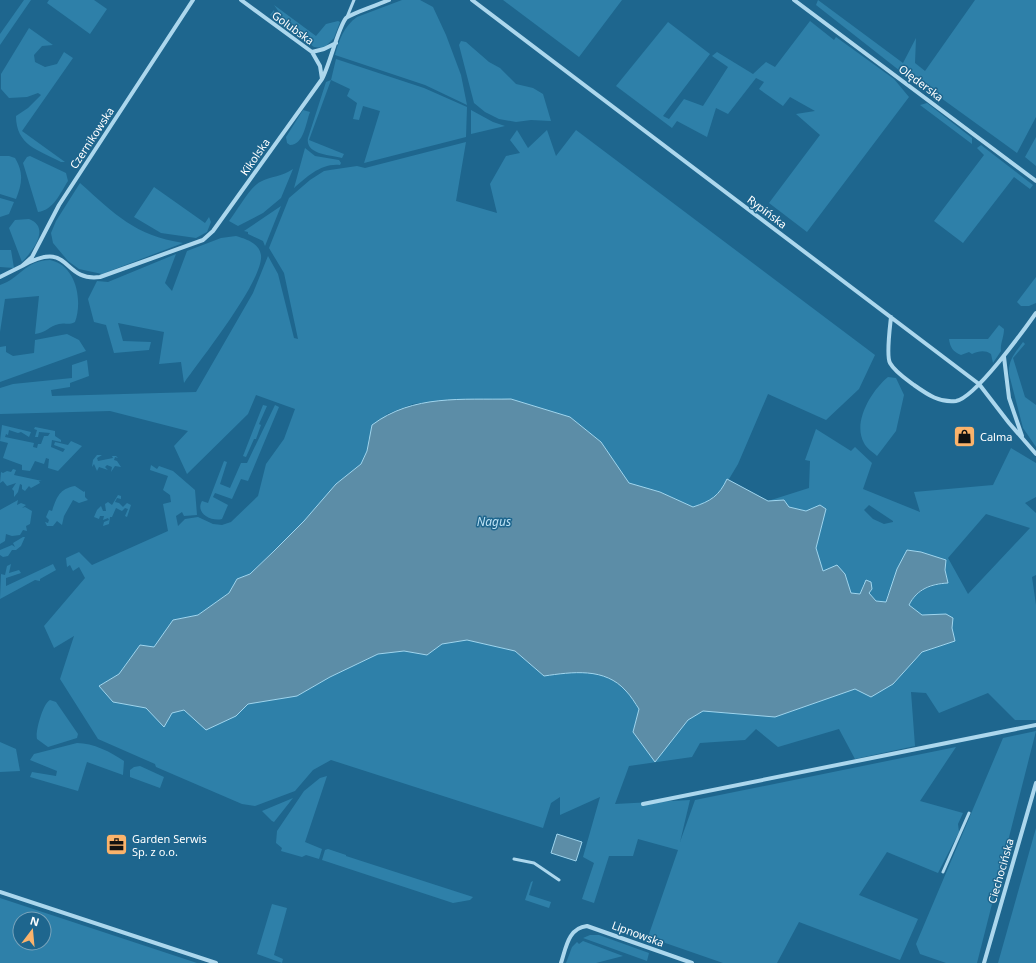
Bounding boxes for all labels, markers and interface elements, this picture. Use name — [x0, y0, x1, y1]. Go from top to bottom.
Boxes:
street label: Golubska — [269, 7, 317, 48]
street label: Olęderska — [896, 61, 947, 104]
street label: Czernikowska — [66, 104, 117, 171]
street label: Kikolska — [236, 135, 273, 178]
street label: Rypińska — [744, 192, 790, 231]
shop icon: Calma — [952, 424, 978, 450]
place label: Calma — [980, 429, 1012, 444]
water label: Nagus — [477, 513, 511, 530]
place label: Garden Serwis Sp. z o.o. — [132, 831, 207, 859]
office icon: Garden Serwis Sp. z o.o. — [104, 832, 130, 858]
street label: Ciechocińska — [984, 837, 1017, 905]
north arrow — [12, 911, 52, 951]
text: N — [29, 912, 41, 929]
street label: Lipnowska — [610, 917, 666, 950]

